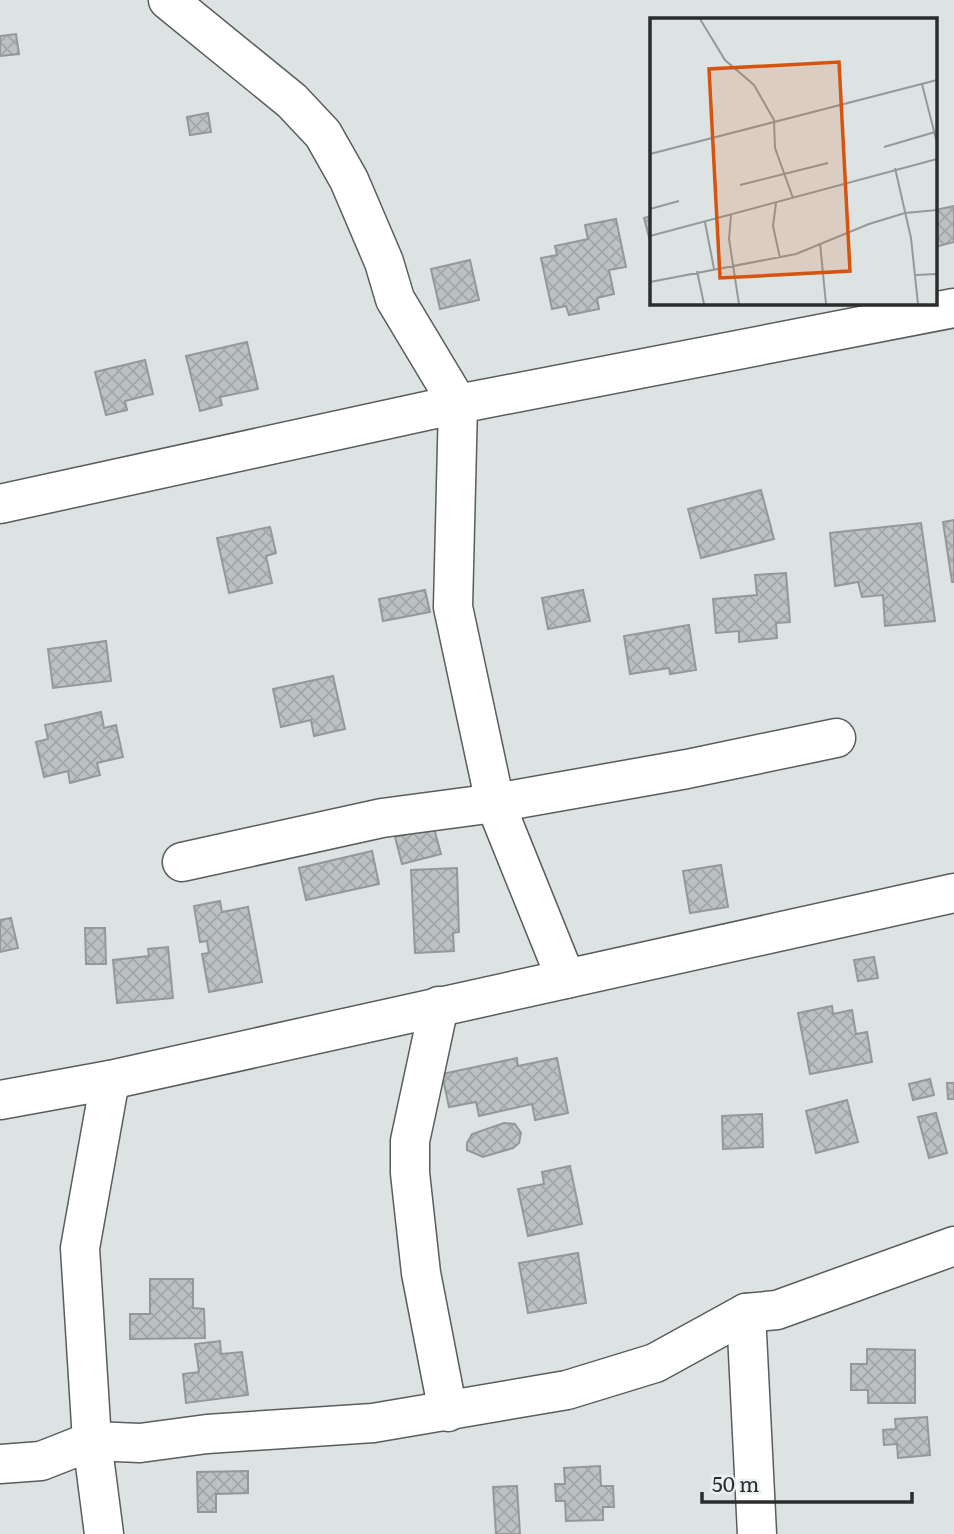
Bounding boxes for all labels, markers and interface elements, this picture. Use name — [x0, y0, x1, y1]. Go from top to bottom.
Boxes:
inset map — [650, 18, 936, 304]
scale bar — [702, 1460, 912, 1504]
text: 50 m — [712, 1467, 759, 1498]

